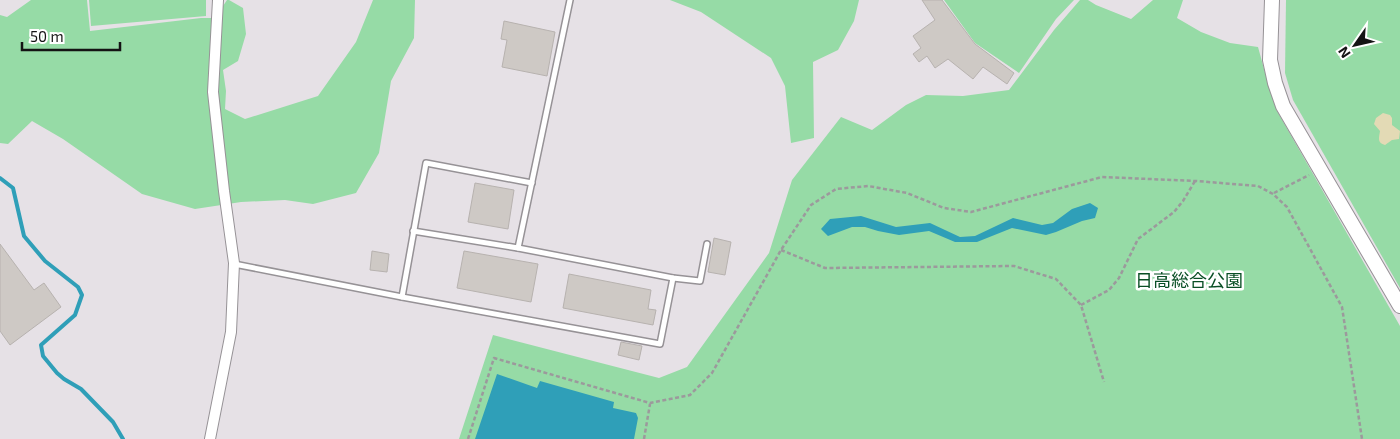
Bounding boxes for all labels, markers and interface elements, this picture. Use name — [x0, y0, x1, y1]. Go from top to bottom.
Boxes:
scale bar — [22, 20, 120, 52]
north arrow — [1330, 20, 1380, 70]
text: 50 m — [30, 27, 64, 45]
text: N — [1334, 44, 1354, 61]
park label: 日高総合公園 — [1135, 269, 1243, 291]

